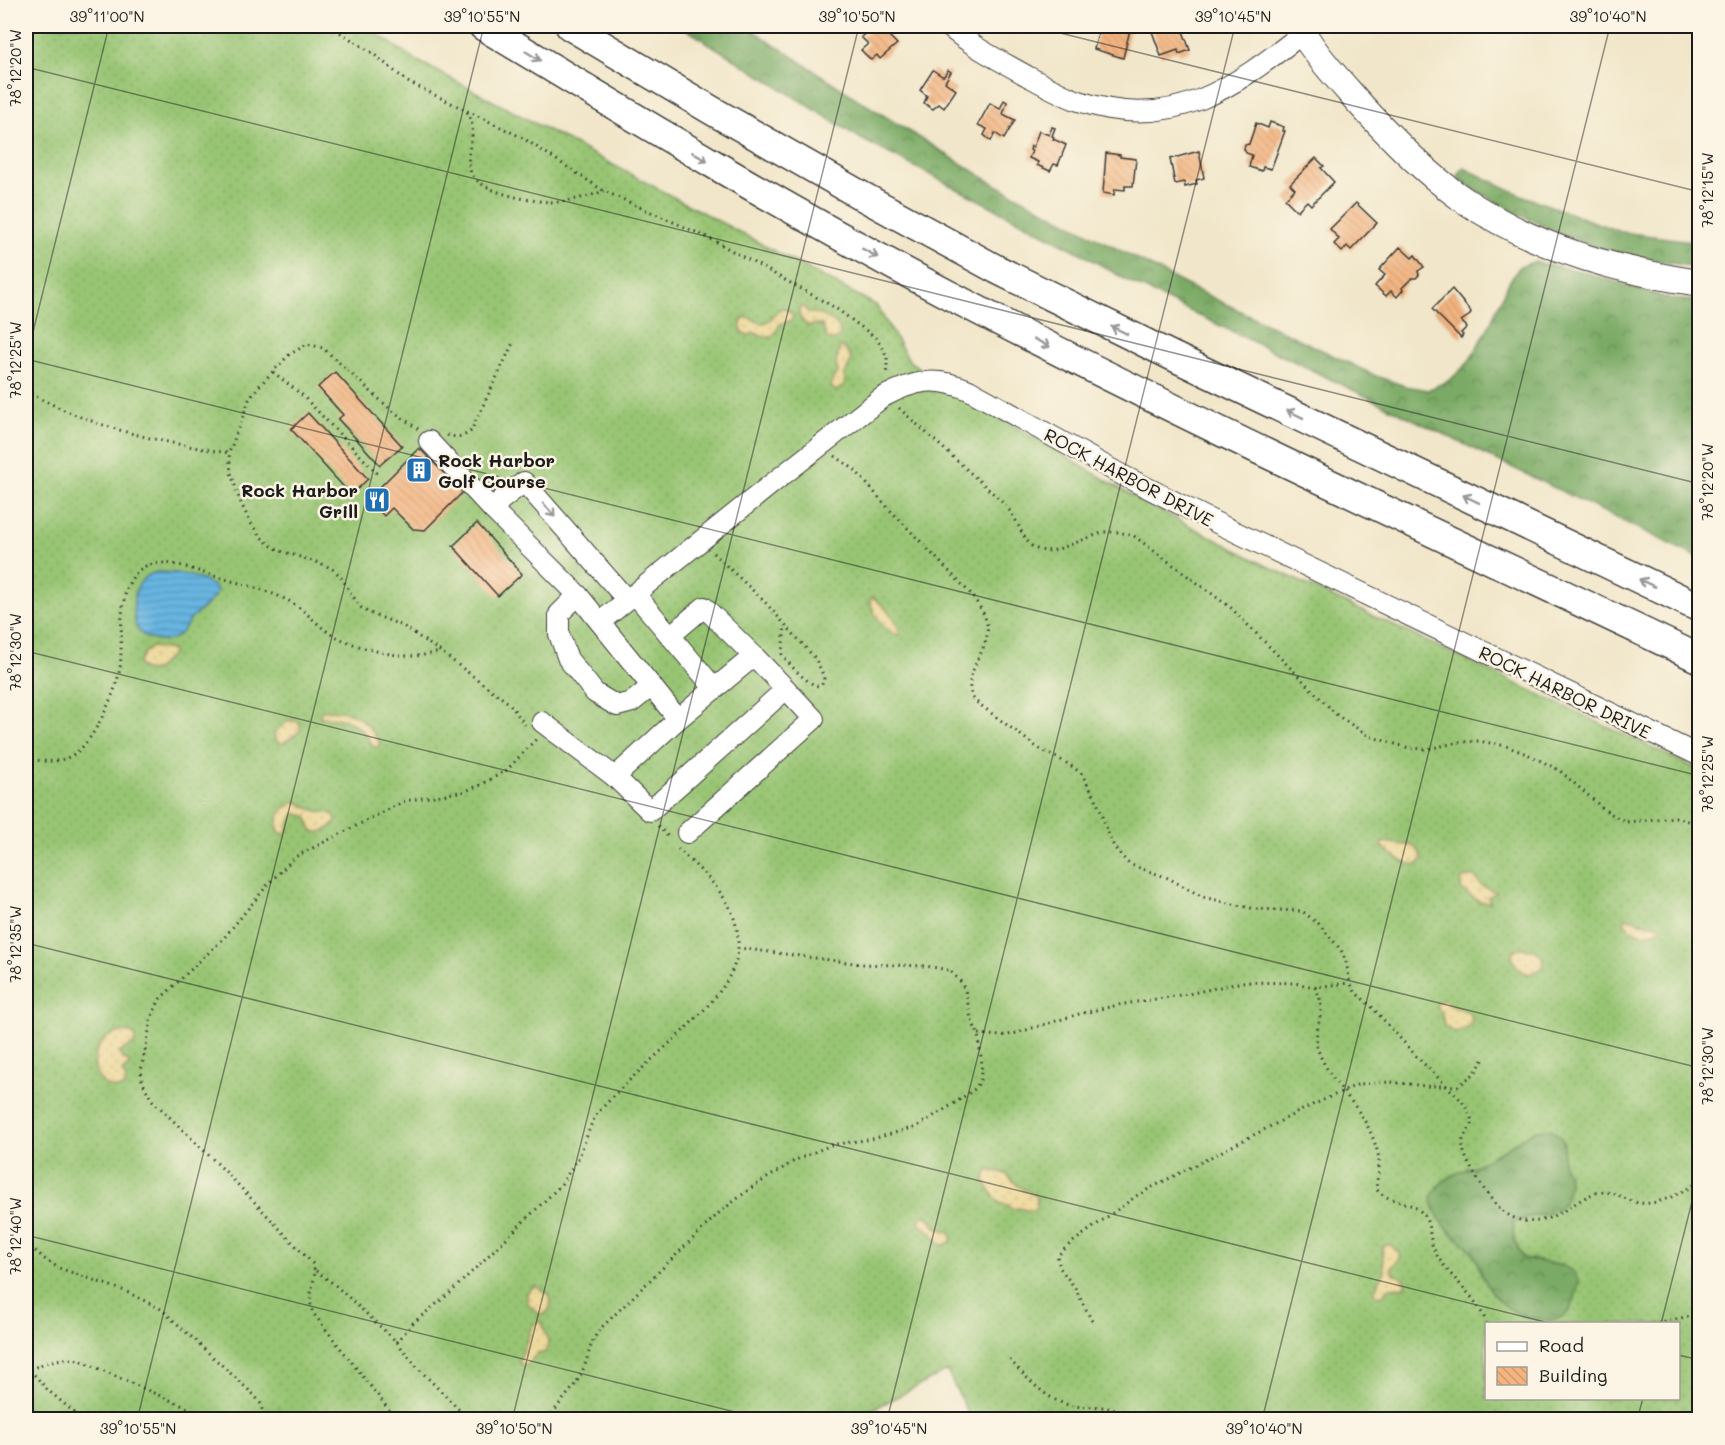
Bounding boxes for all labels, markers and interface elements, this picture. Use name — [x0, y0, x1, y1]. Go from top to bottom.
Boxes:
text: 39°11'00"N — [69, 6, 145, 26]
text: 39°10'55"N — [444, 6, 520, 26]
text: 39°10'50"N — [818, 6, 896, 26]
text: 39°10'45"N — [1195, 6, 1271, 26]
text: 39°10'40"N — [1569, 6, 1647, 26]
text: 78°12'20"W — [5, 29, 25, 107]
one-way arrow — [524, 51, 541, 63]
one-way arrow — [691, 151, 708, 163]
text: 78°12'15"W — [1697, 152, 1717, 228]
one-way arrow — [861, 247, 878, 259]
text: 78°12'25"W — [5, 321, 25, 399]
one-way arrow — [1111, 323, 1129, 335]
one-way arrow — [1033, 338, 1051, 350]
one-way arrow — [1286, 408, 1304, 420]
street label: ROCK HARBOR DRIVE — [1040, 422, 1218, 532]
text: 78°12'20"W — [1697, 443, 1717, 521]
place label: Rock Harbor Golf Course — [438, 448, 555, 493]
building icon: Rock Harbor Golf Course — [404, 455, 434, 485]
place label: Rock Harbor Grill — [241, 478, 358, 523]
restaurant icon: Rock Harbor Grill — [362, 485, 392, 515]
one-way arrow — [1462, 493, 1480, 504]
one-way arrow — [542, 502, 555, 518]
one-way arrow — [1638, 576, 1656, 588]
text: 78°12'30"W — [5, 613, 25, 691]
street label: ROCK HARBOR DRIVE — [1475, 640, 1655, 744]
text: 78°12'25"W — [1697, 735, 1717, 813]
text: 78°12'35"W — [5, 905, 25, 983]
text: 78°12'30"W — [1697, 1027, 1717, 1105]
text: 78°12'40"W — [5, 1197, 25, 1275]
legend — [1485, 1322, 1680, 1400]
text: Road — [1539, 1333, 1584, 1357]
text: Building — [1539, 1363, 1607, 1387]
text: 39°10'55"N — [100, 1418, 176, 1438]
text: 39°10'50"N — [475, 1418, 553, 1438]
text: 39°10'45"N — [851, 1418, 927, 1438]
text: 39°10'40"N — [1225, 1418, 1303, 1438]

